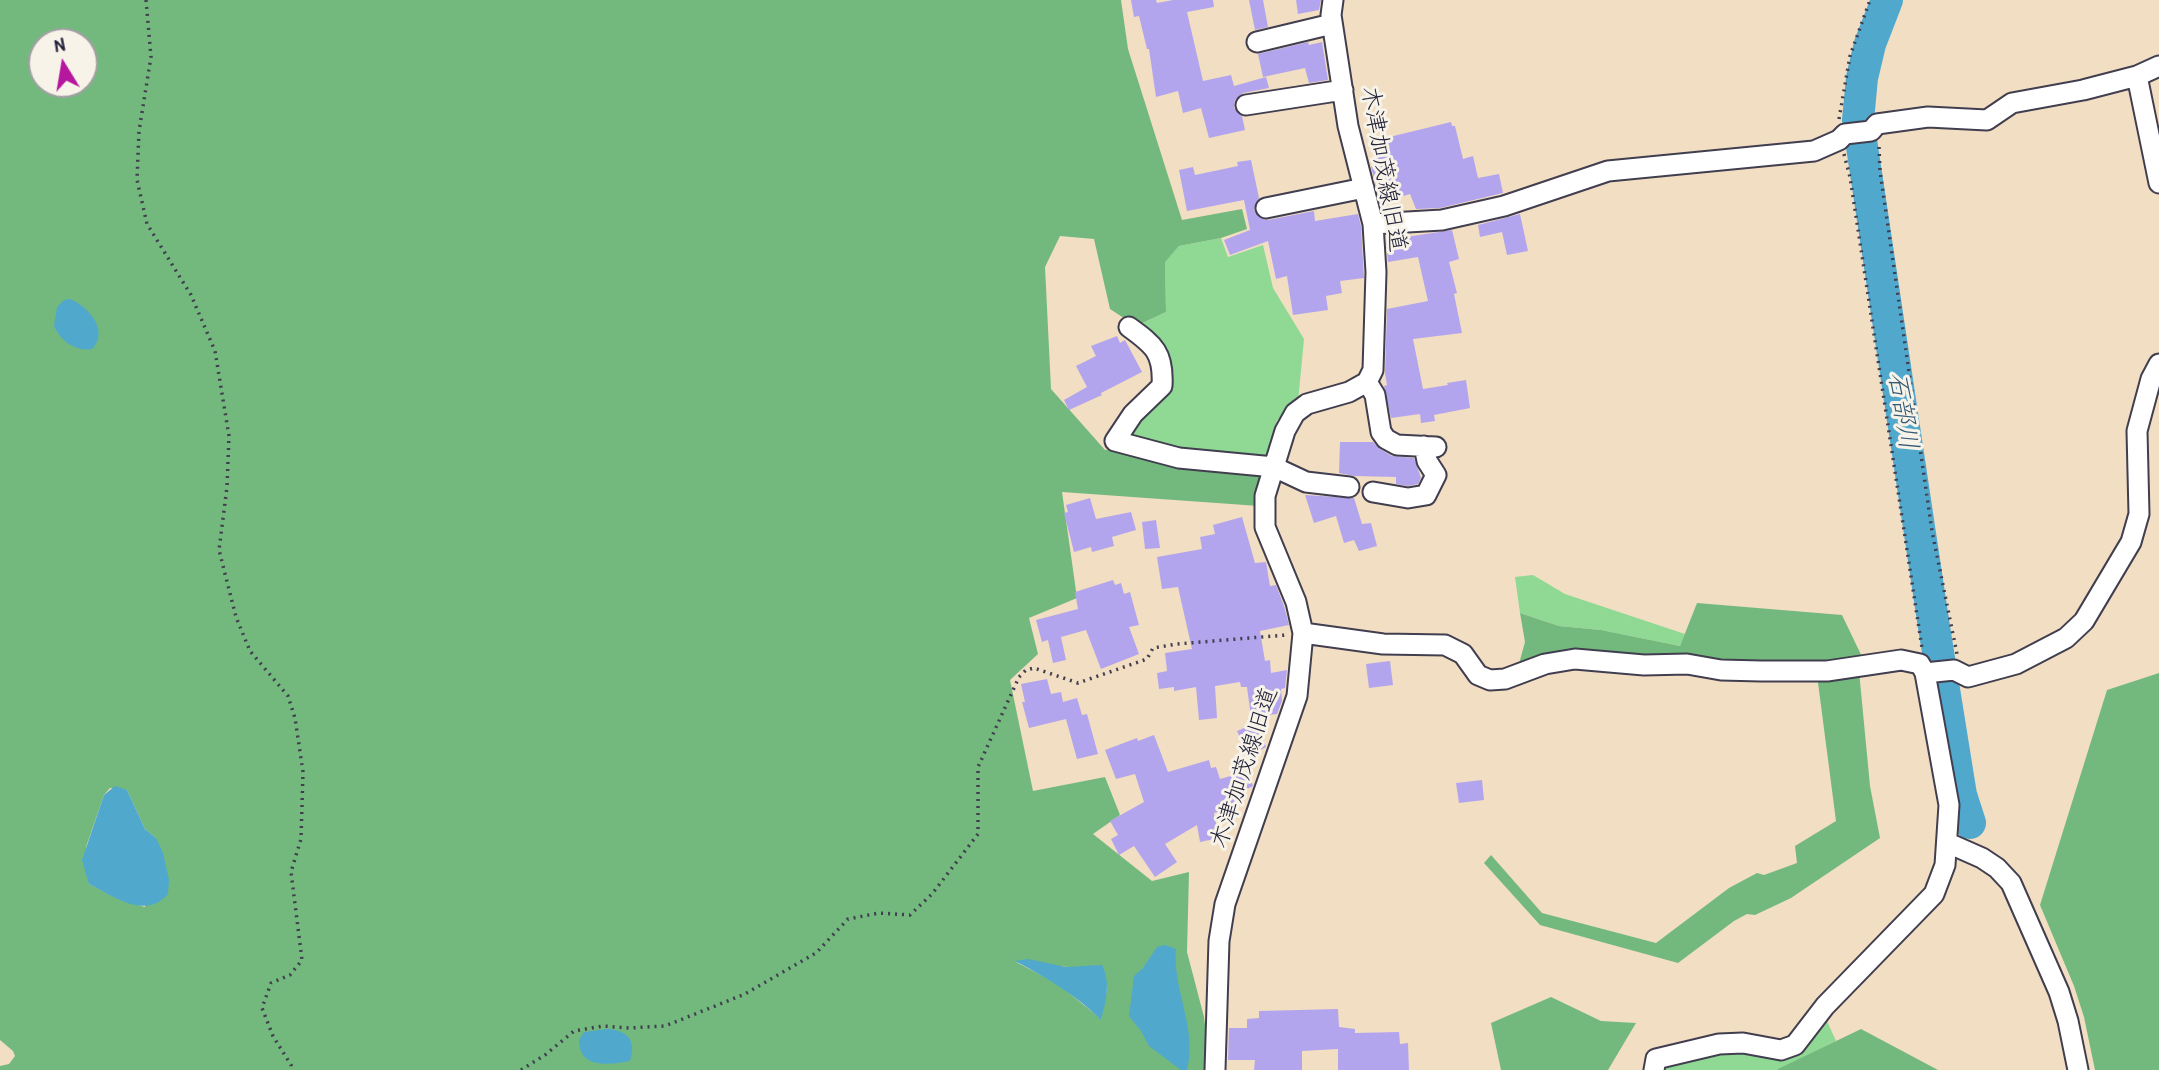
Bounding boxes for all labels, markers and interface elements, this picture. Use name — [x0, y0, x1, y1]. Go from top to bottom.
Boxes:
north arrow — [28, 28, 98, 98]
text: N — [52, 31, 67, 58]
street label: 木津加茂線旧道 — [1354, 84, 1412, 254]
water label: 石部川 — [1880, 370, 1924, 452]
street label: 木津加茂線旧道 — [1205, 684, 1285, 852]

